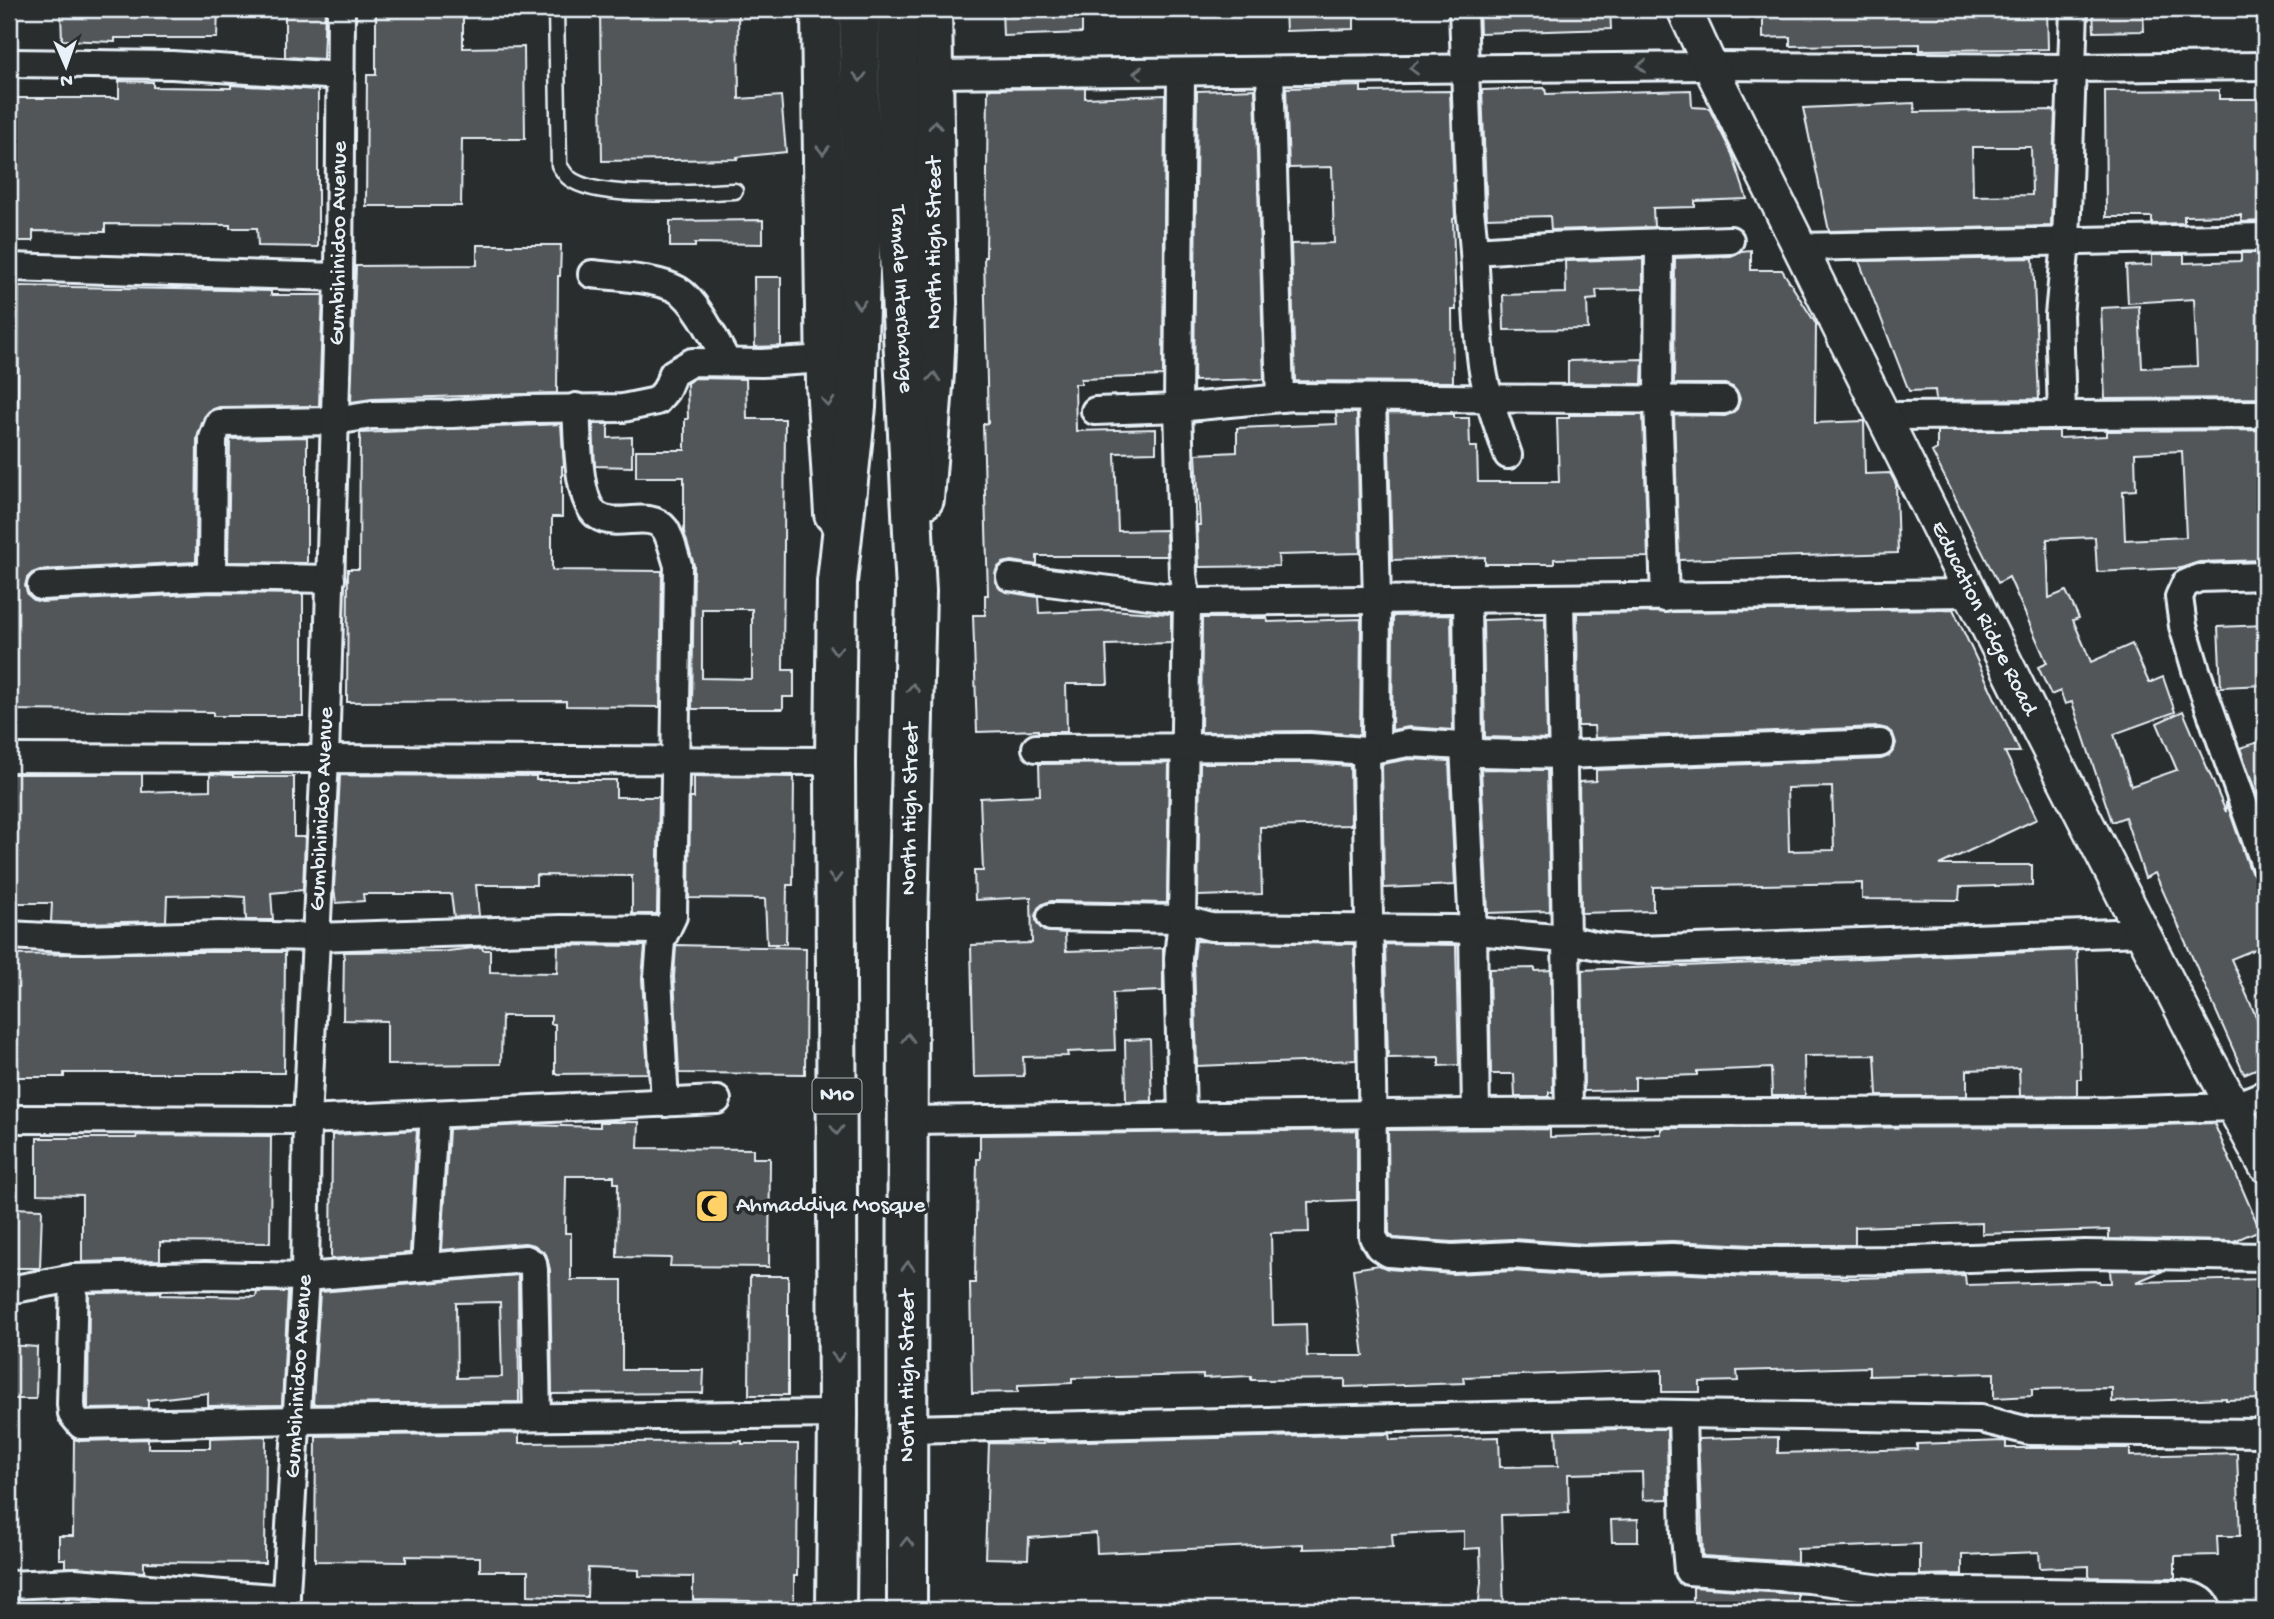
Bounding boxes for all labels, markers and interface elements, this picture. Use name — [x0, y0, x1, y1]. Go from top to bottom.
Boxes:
north arrow — [32, 32, 102, 102]
one-way arrow — [1636, 58, 1646, 74]
one-way arrow — [1408, 61, 1419, 76]
one-way arrow — [1132, 65, 1142, 81]
text: N — [60, 68, 73, 91]
one-way arrow — [852, 72, 868, 83]
one-way arrow — [927, 119, 943, 130]
street label: Gumbihinidoo Avenue — [324, 140, 354, 346]
one-way arrow — [815, 146, 831, 156]
street label: North High Street — [922, 155, 949, 329]
street label: Tamale Interchange — [884, 203, 919, 395]
one-way arrow — [851, 300, 867, 310]
one-way arrow — [926, 371, 941, 382]
one-way arrow — [820, 397, 835, 408]
street label: Education Ridge Road — [1924, 517, 2044, 721]
one-way arrow — [829, 645, 844, 656]
one-way arrow — [906, 682, 921, 693]
street label: Gumbihinidoo Avenue — [304, 705, 340, 912]
street label: North High Street — [896, 721, 926, 896]
one-way arrow — [828, 872, 843, 883]
one-way arrow — [900, 1032, 916, 1043]
road number: N10 — [812, 1078, 862, 1114]
one-way arrow — [829, 1125, 845, 1135]
mosque icon: Ahmaddiya Mosque — [693, 1187, 731, 1225]
place label: Ahmaddiya Mosque — [736, 1193, 926, 1220]
one-way arrow — [900, 1260, 916, 1270]
street label: Gumbihinidoo Avenue — [279, 1273, 319, 1479]
street label: North High Street — [895, 1288, 922, 1462]
one-way arrow — [830, 1352, 846, 1363]
one-way arrow — [899, 1536, 915, 1547]

